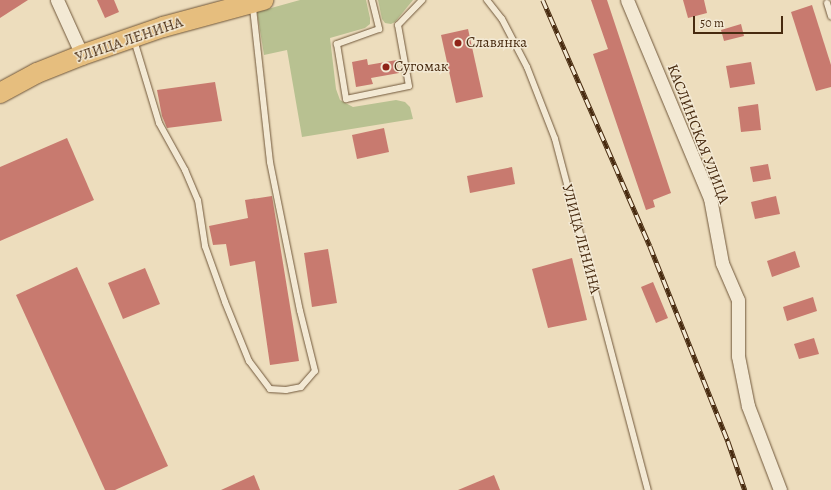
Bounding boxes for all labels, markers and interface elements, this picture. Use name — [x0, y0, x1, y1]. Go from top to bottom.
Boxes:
scale bar — [695, 8, 785, 34]
street label: УЛИЦА ЛЕНИНА — [73, 13, 185, 67]
text: 50 m — [700, 15, 724, 31]
place label: Славянка — [466, 34, 527, 52]
marker: Славянка — [453, 38, 463, 48]
place label: Сугомак — [394, 58, 449, 76]
marker: Сугомак — [381, 62, 391, 72]
street label: КАСЛИНСКАЯ УЛИЦА — [663, 62, 733, 206]
street label: УЛИЦА ЛЕНИНА — [558, 182, 604, 296]

